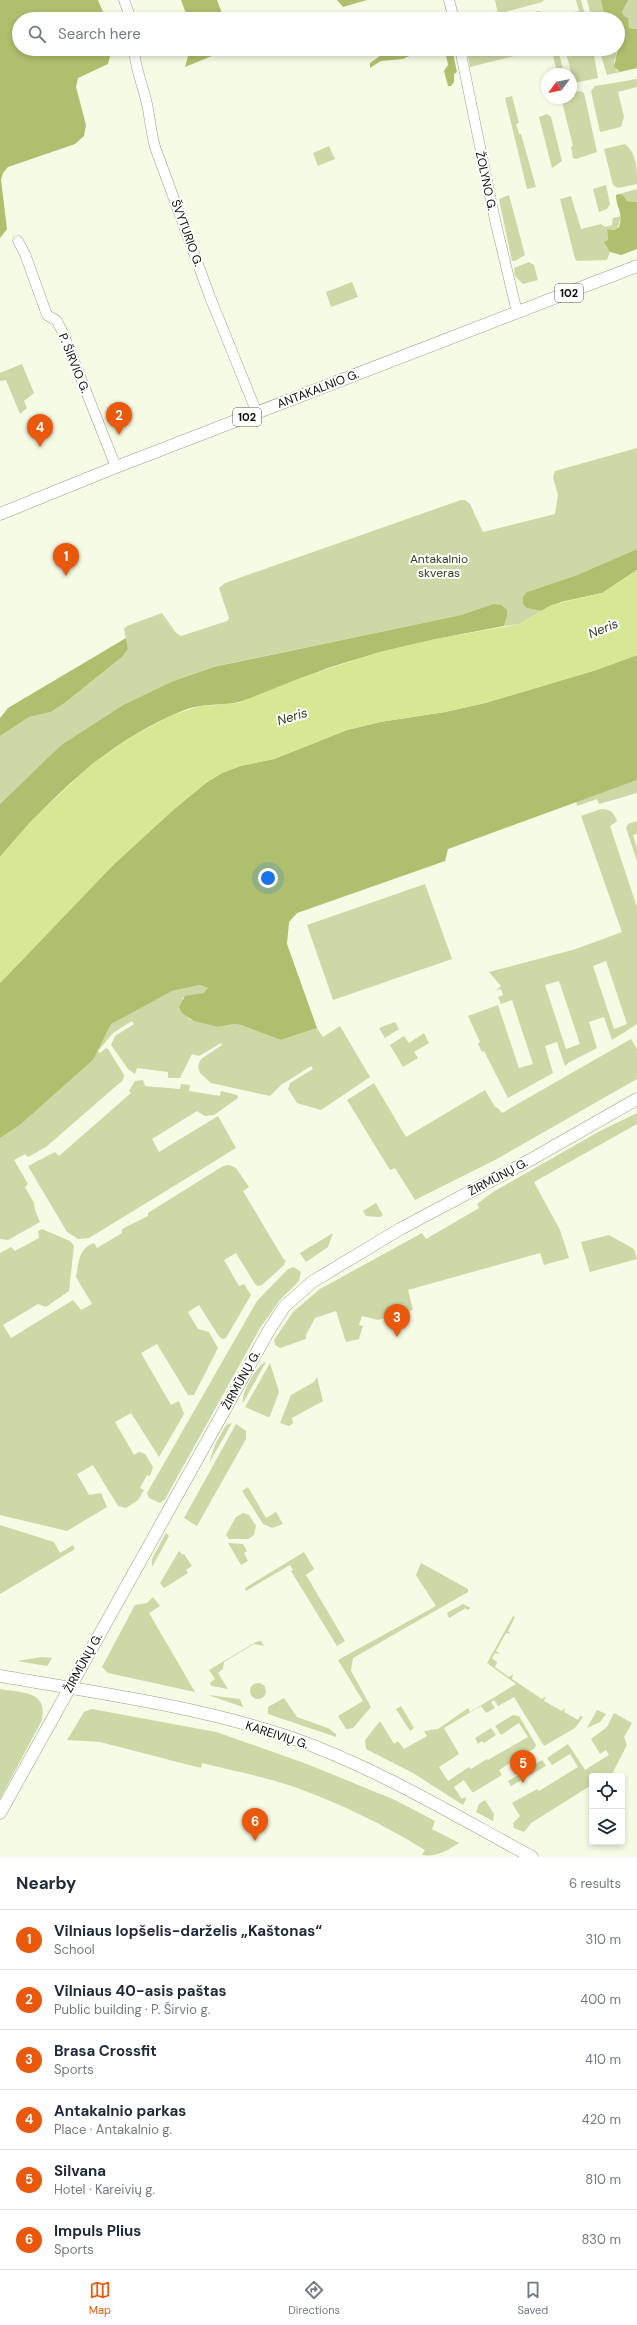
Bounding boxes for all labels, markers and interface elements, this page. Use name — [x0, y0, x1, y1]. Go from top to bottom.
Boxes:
search box — [12, 12, 625, 56]
icon: search — [26, 23, 48, 45]
text: Search here — [58, 24, 141, 44]
north arrow — [541, 68, 577, 104]
street label: ŽOLYNO G. — [472, 150, 500, 212]
street label: ŠVYTURIO G. — [167, 197, 207, 269]
road number: 102 — [555, 284, 583, 302]
street label: P. ŠIRVIO G. — [55, 331, 93, 395]
street label: ANTAKALNIO G. — [275, 366, 361, 412]
pin: 2 — [106, 402, 132, 435]
road number: 102 — [233, 408, 261, 426]
pin: 4 — [27, 414, 53, 447]
pin: 1 — [53, 543, 79, 576]
park label: Antakalnio skveras — [410, 551, 468, 581]
water label: Neris — [586, 615, 621, 642]
water label: Neris — [275, 704, 309, 729]
your location — [258, 868, 278, 888]
street label: ŽIRMŪNŲ G. — [465, 1155, 531, 1199]
pin: 3 — [384, 1304, 410, 1337]
street label: ŽIRMŪNŲ G. — [218, 1348, 264, 1412]
street label: ŽIRMŪNŲ G. — [60, 1631, 106, 1695]
street label: KAREIVIŲ G. — [244, 1717, 310, 1753]
pin: 5 — [510, 1750, 536, 1783]
map controls — [589, 1773, 625, 1845]
button: locate — [589, 1773, 625, 1809]
pin: 6 — [242, 1808, 268, 1841]
button: layers — [589, 1809, 625, 1845]
text: Nearby — [16, 1872, 76, 1894]
text: 6 results — [569, 1875, 621, 1892]
text: Vilniaus lopšelis-darželis „Kaštonas“ — [54, 1921, 322, 1941]
text: 1 — [27, 1931, 31, 1948]
text: 310 m — [586, 1931, 621, 1948]
text: School — [54, 1941, 95, 1958]
text: Vilniaus 40-asis paštas — [54, 1981, 227, 2001]
text: 2 — [25, 1991, 33, 2008]
text: 400 m — [580, 1991, 621, 2008]
text: Public building · P. Širvio g. — [54, 2001, 210, 2018]
text: Brasa Crossfit — [54, 2041, 157, 2061]
text: 3 — [25, 2051, 33, 2068]
text: 410 m — [585, 2051, 621, 2068]
text: Sports — [54, 2061, 94, 2078]
text: Antakalnio parkas — [54, 2101, 186, 2121]
text: 4 — [25, 2111, 33, 2128]
text: 420 m — [582, 2111, 621, 2128]
text: Place · Antakalnio g. — [54, 2121, 172, 2138]
text: Silvana — [54, 2161, 106, 2181]
text: 5 — [25, 2171, 33, 2188]
text: 810 m — [585, 2171, 621, 2188]
text: Hotel · Kareivių g. — [54, 2181, 155, 2198]
text: Impuls Plius — [54, 2221, 141, 2241]
text: 6 — [25, 2231, 33, 2248]
text: 830 m — [581, 2231, 621, 2248]
text: Sports — [54, 2241, 94, 2258]
tab: Map — [89, 2279, 111, 2317]
tab: Directions — [288, 2279, 340, 2317]
tab: Saved — [517, 2279, 548, 2317]

